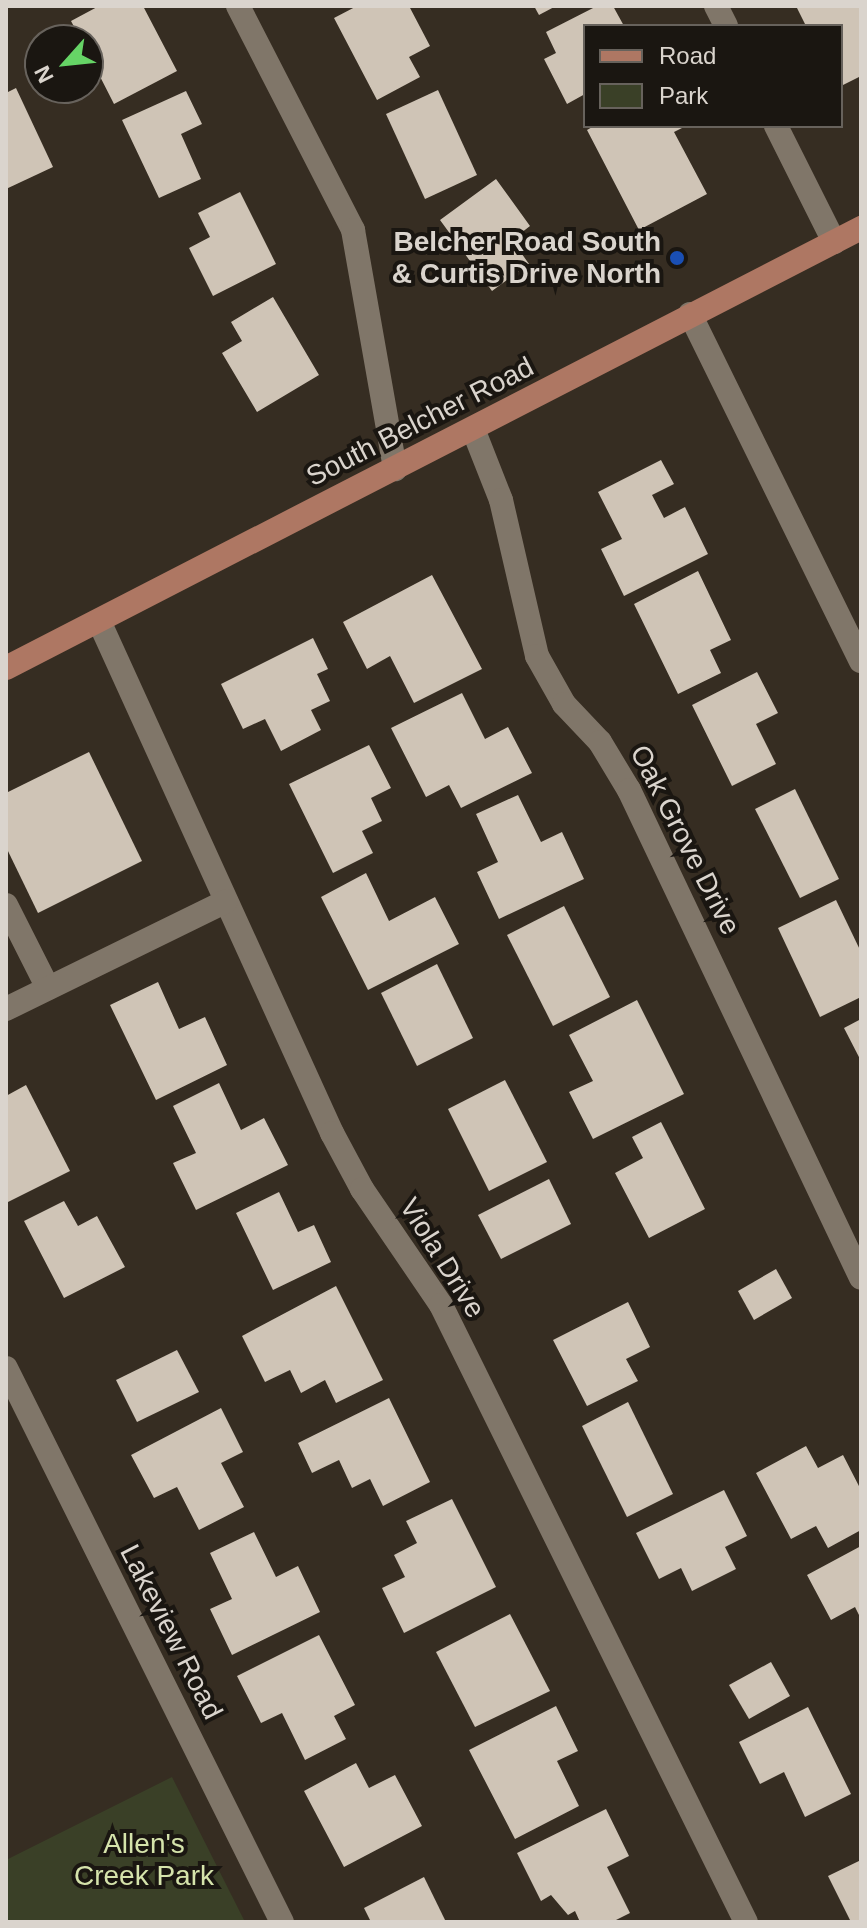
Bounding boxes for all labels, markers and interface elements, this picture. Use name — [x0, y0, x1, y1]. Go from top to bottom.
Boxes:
north arrow — [24, 24, 104, 104]
legend — [583, 24, 843, 128]
text: Road — [659, 42, 716, 69]
text: N — [29, 61, 59, 87]
text: Park — [659, 82, 708, 109]
place label: Belcher Road South & Curtis Drive North — [392, 225, 661, 291]
marker: Belcher Road South & Curtis Drive North — [668, 249, 686, 267]
street label: South Belcher Road — [301, 350, 539, 494]
street label: Oak Grove Drive — [623, 739, 747, 941]
street label: Viola Drive — [392, 1192, 492, 1324]
street label: Lakeview Road — [113, 1539, 229, 1725]
park label: Allen's Creek Park — [74, 1827, 214, 1893]

